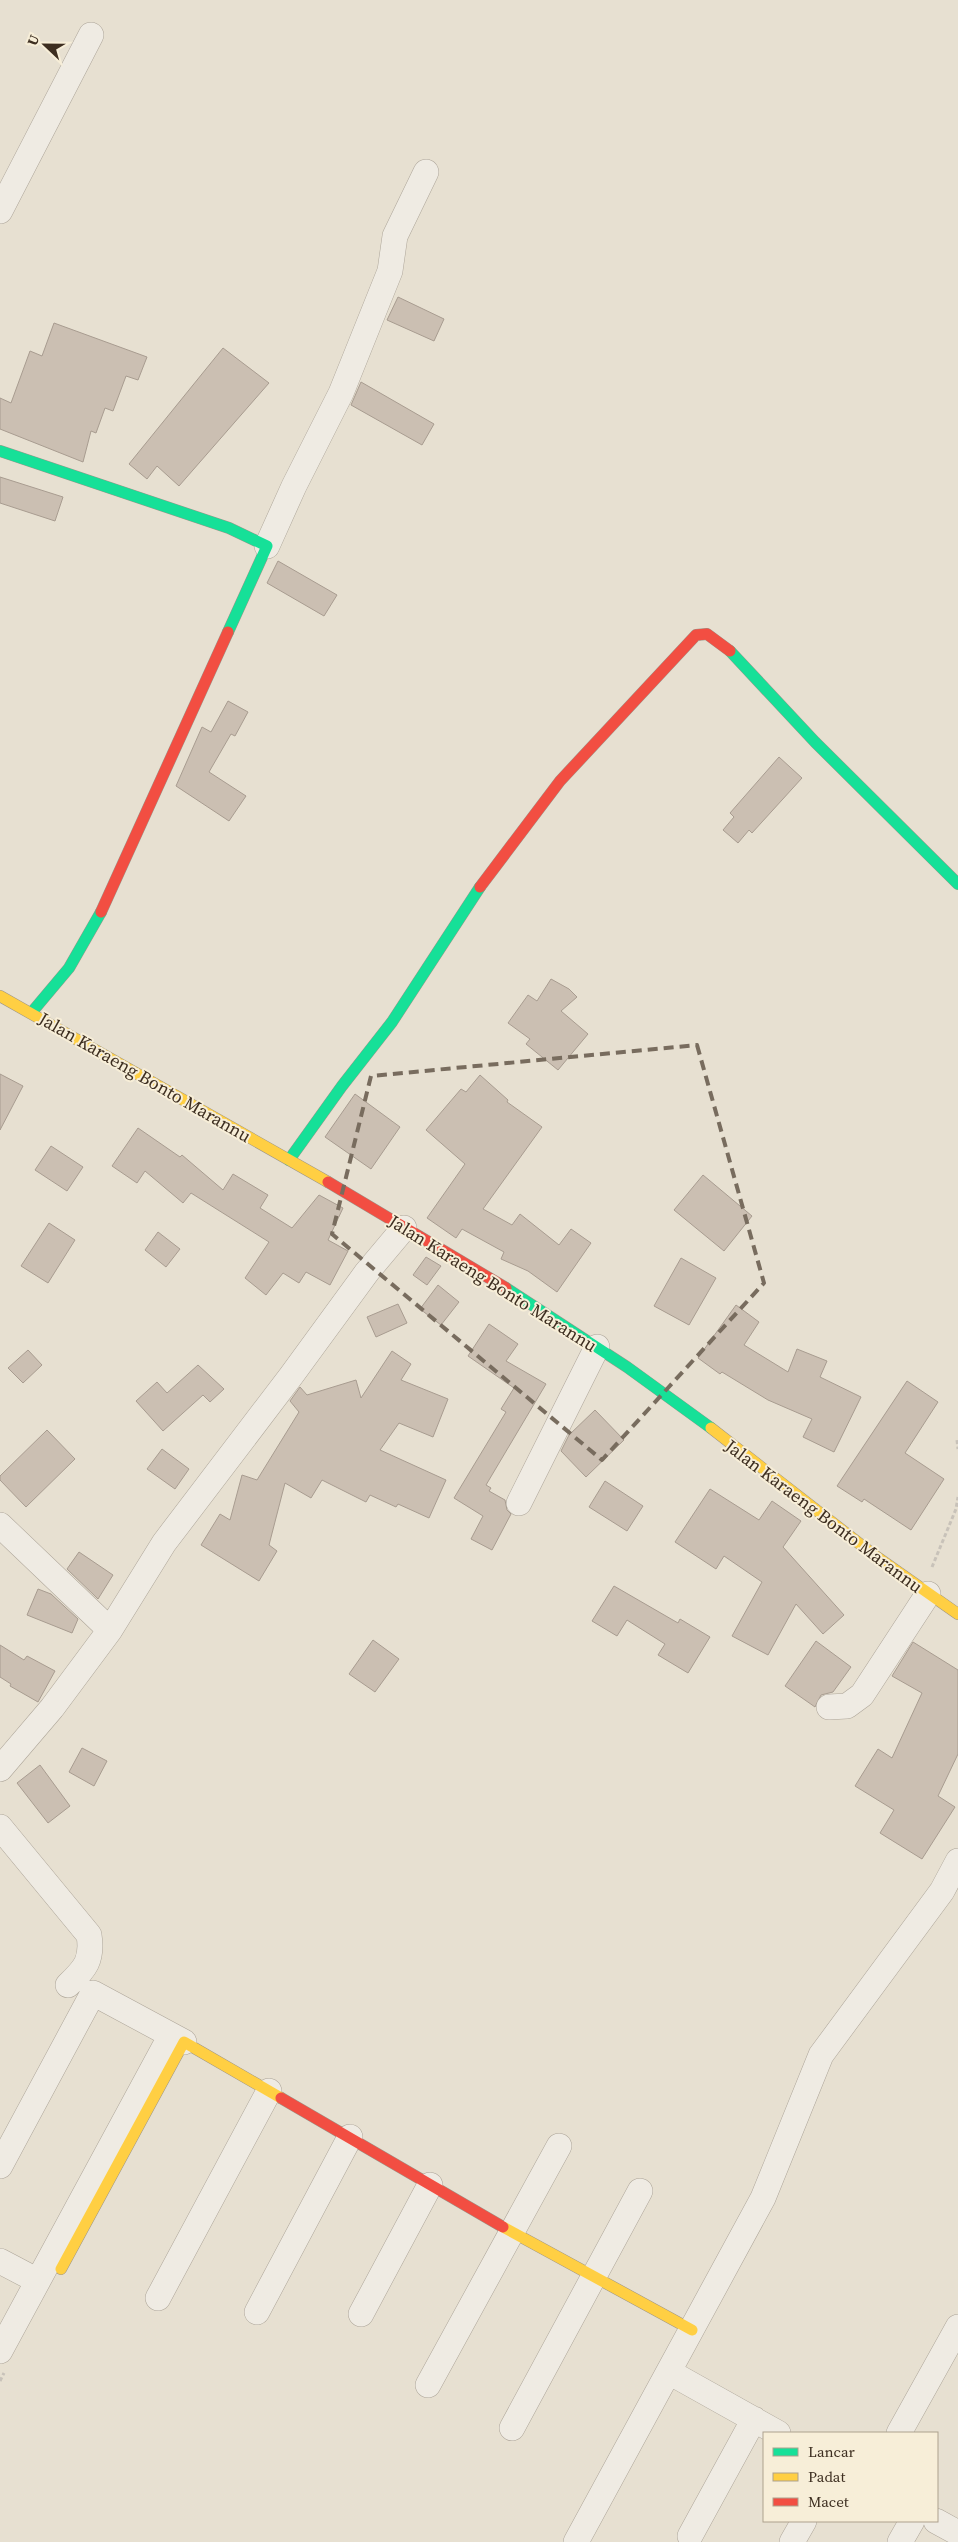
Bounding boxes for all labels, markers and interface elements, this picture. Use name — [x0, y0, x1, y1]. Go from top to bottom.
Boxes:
north arrow — [20, 20, 70, 70]
text: U — [22, 32, 44, 49]
street label: Jalan Karaeng Bonto Marannu — [33, 1005, 256, 1148]
street label: Jalan Karaeng Bonto Marannu — [383, 1208, 602, 1358]
street label: Jalan Karaeng Bonto Marannu — [719, 1433, 928, 1599]
legend — [763, 2432, 938, 2522]
text: Lancar — [808, 2441, 855, 2462]
text: Padat — [808, 2466, 845, 2487]
text: Macet — [808, 2491, 849, 2512]

